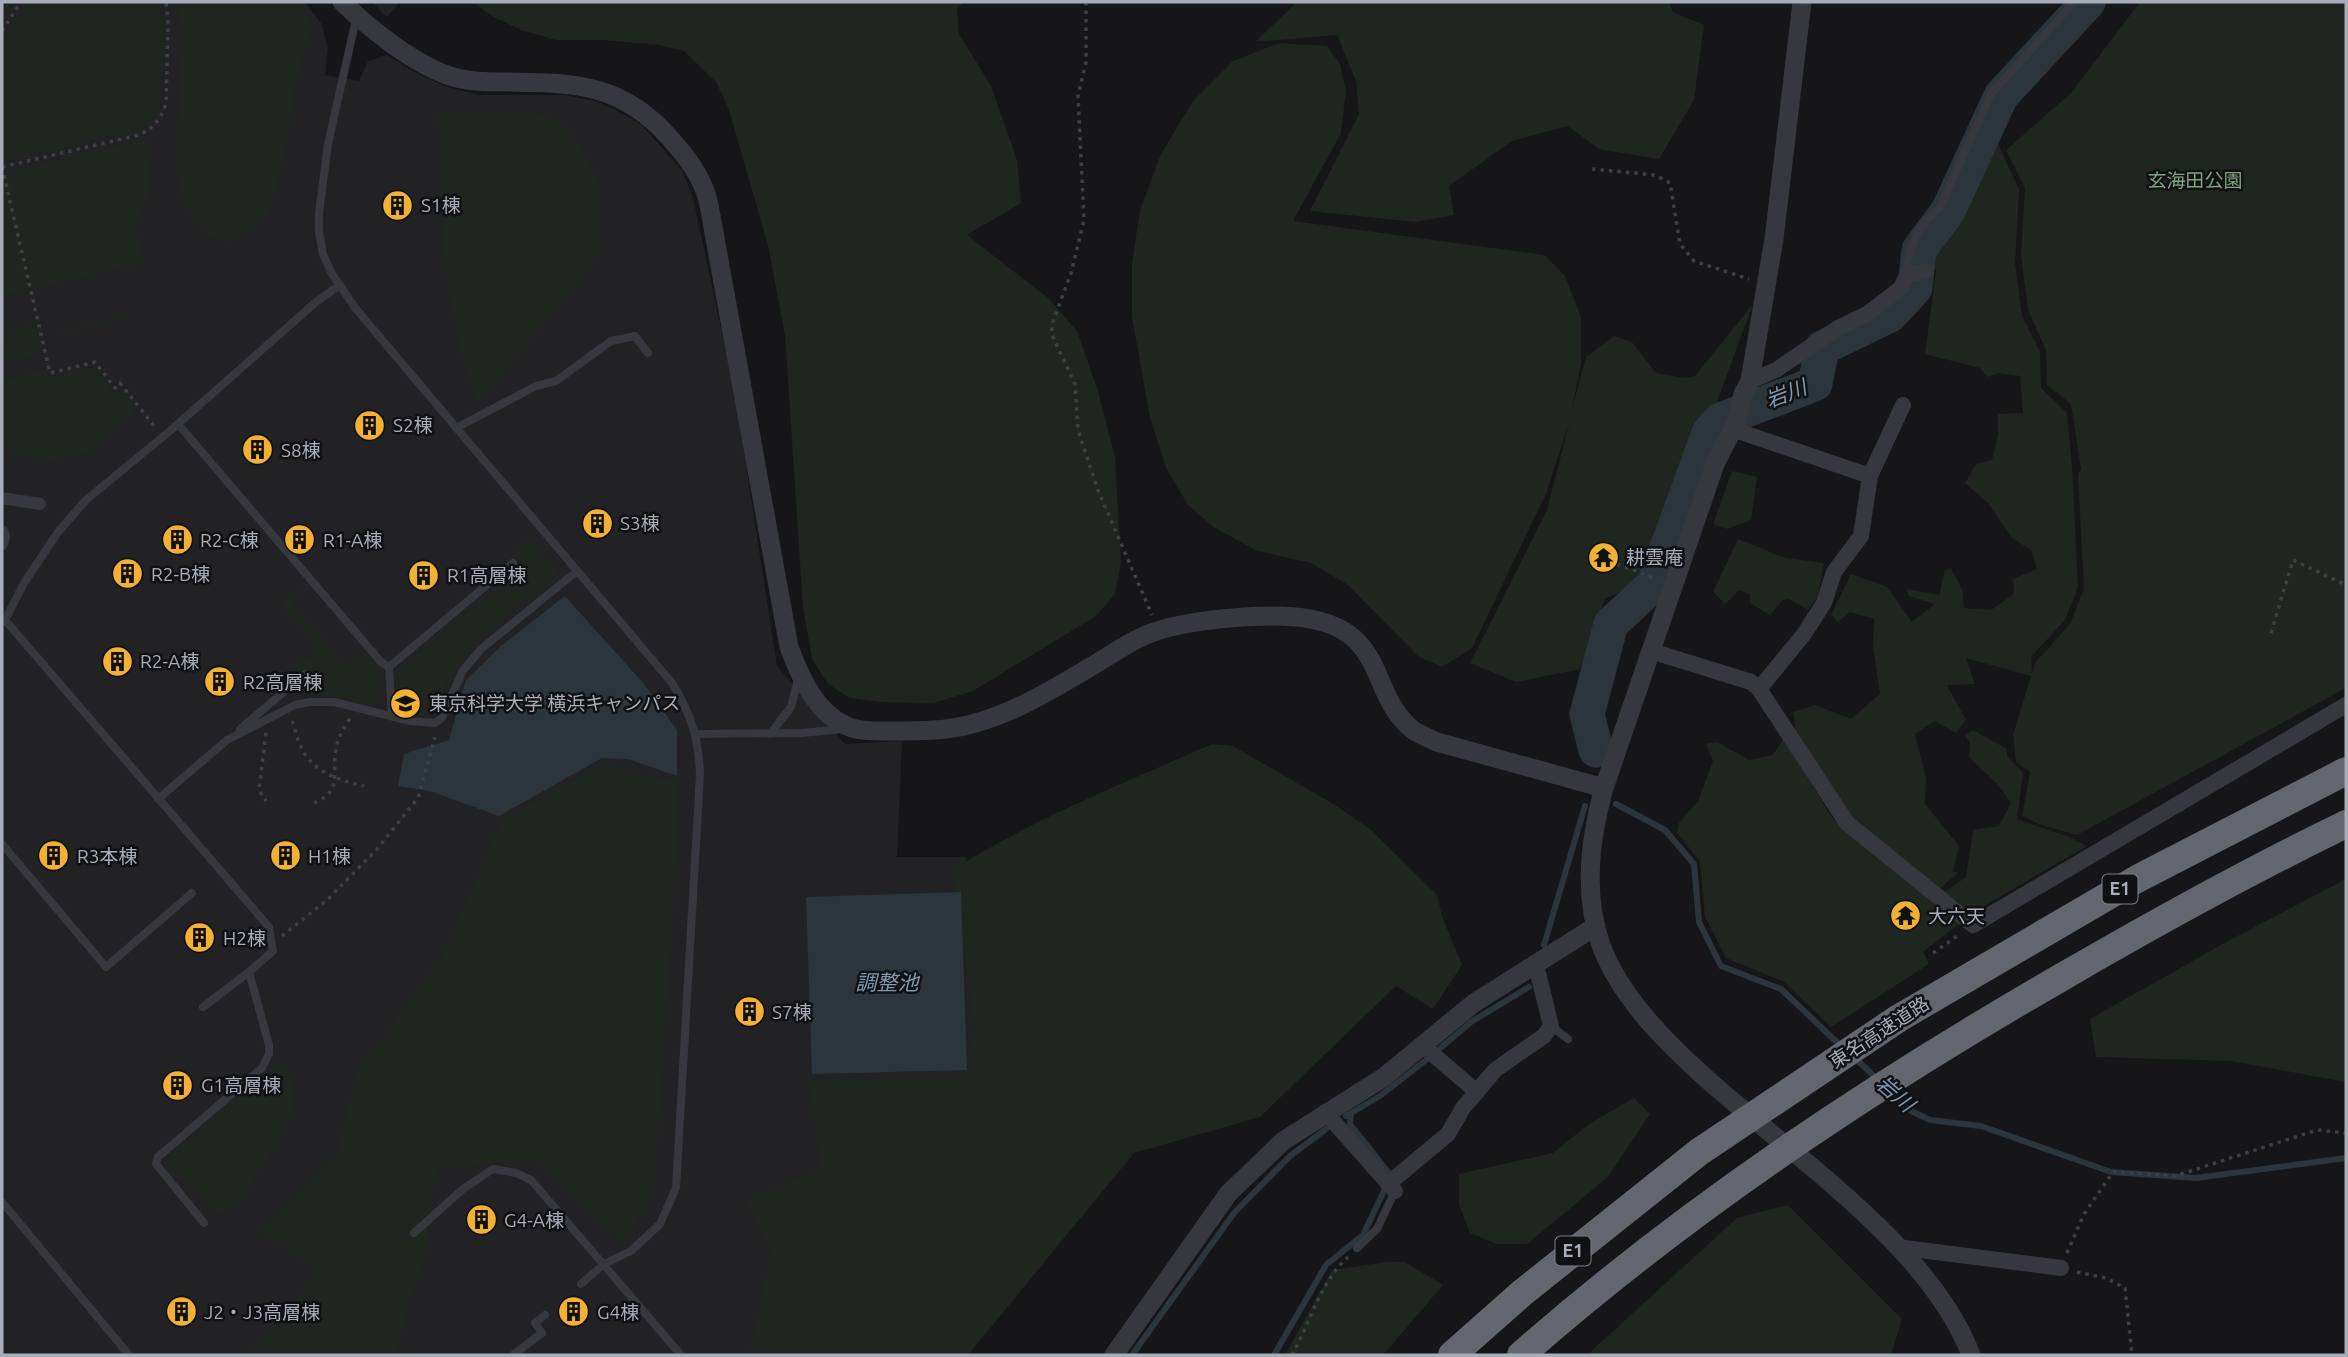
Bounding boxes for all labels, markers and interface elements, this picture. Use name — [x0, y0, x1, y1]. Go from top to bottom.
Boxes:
park label: 玄海田公園 — [2147, 169, 2243, 191]
building icon: S1棟 — [381, 188, 415, 222]
place label: S1棟 — [421, 194, 461, 216]
water label: 岩川 — [1762, 374, 1811, 412]
building icon: S2棟 — [353, 408, 387, 442]
place label: S2棟 — [393, 414, 433, 436]
building icon: S8棟 — [241, 433, 275, 467]
place label: S8棟 — [281, 439, 321, 461]
building icon: S3棟 — [580, 506, 614, 540]
place label: S3棟 — [620, 512, 660, 534]
building icon: R2-C棟 — [160, 523, 194, 557]
building icon: R1-A棟 — [283, 523, 317, 557]
place label: R2-C棟 — [200, 529, 259, 551]
place label: R1-A棟 — [323, 529, 382, 551]
temple icon: 耕雲庵 — [1586, 540, 1620, 574]
place label: 耕雲庵 — [1626, 546, 1683, 568]
building icon: R2-B棟 — [111, 557, 145, 591]
building icon: R1高層棟 — [407, 558, 441, 592]
place label: R2-B棟 — [151, 563, 210, 585]
place label: R1高層棟 — [447, 564, 527, 586]
building icon: R2-A棟 — [100, 644, 134, 678]
place label: R2-A棟 — [140, 650, 199, 672]
building icon: R2高層棟 — [203, 665, 237, 699]
place label: R2高層棟 — [243, 671, 323, 693]
school or university icon: 東京科学大学 横浜キャンパス — [389, 686, 423, 720]
place label: 東京科学大学 横浜キャンパス — [429, 692, 680, 714]
building icon: R3本棟 — [37, 839, 71, 873]
building icon: H1棟 — [268, 839, 302, 873]
place label: R3本棟 — [77, 845, 138, 867]
place label: H1棟 — [308, 845, 351, 867]
road number: E1 — [2102, 874, 2138, 904]
temple icon: 大六天 — [1888, 899, 1922, 933]
place label: 大六天 — [1928, 905, 1985, 927]
building icon: H2棟 — [183, 921, 217, 955]
place label: H2棟 — [223, 927, 266, 949]
water label: 調整池 — [856, 970, 920, 994]
street label: 東名高速道路 — [1825, 992, 1933, 1072]
building icon: S7棟 — [732, 995, 766, 1029]
place label: S7棟 — [772, 1001, 812, 1023]
building icon: G1高層棟 — [161, 1068, 195, 1102]
water label: 岩川 — [1872, 1070, 1921, 1117]
place label: G1高層棟 — [201, 1074, 281, 1096]
building icon: G4-A棟 — [464, 1203, 498, 1237]
place label: G4-A棟 — [504, 1209, 564, 1231]
road number: E1 — [1556, 1236, 1590, 1266]
building icon: J2・J3高層棟 — [164, 1295, 198, 1329]
building icon: G4棟 — [557, 1295, 591, 1329]
place label: J2・J3高層棟 — [204, 1301, 320, 1323]
place label: G4棟 — [597, 1301, 639, 1323]

